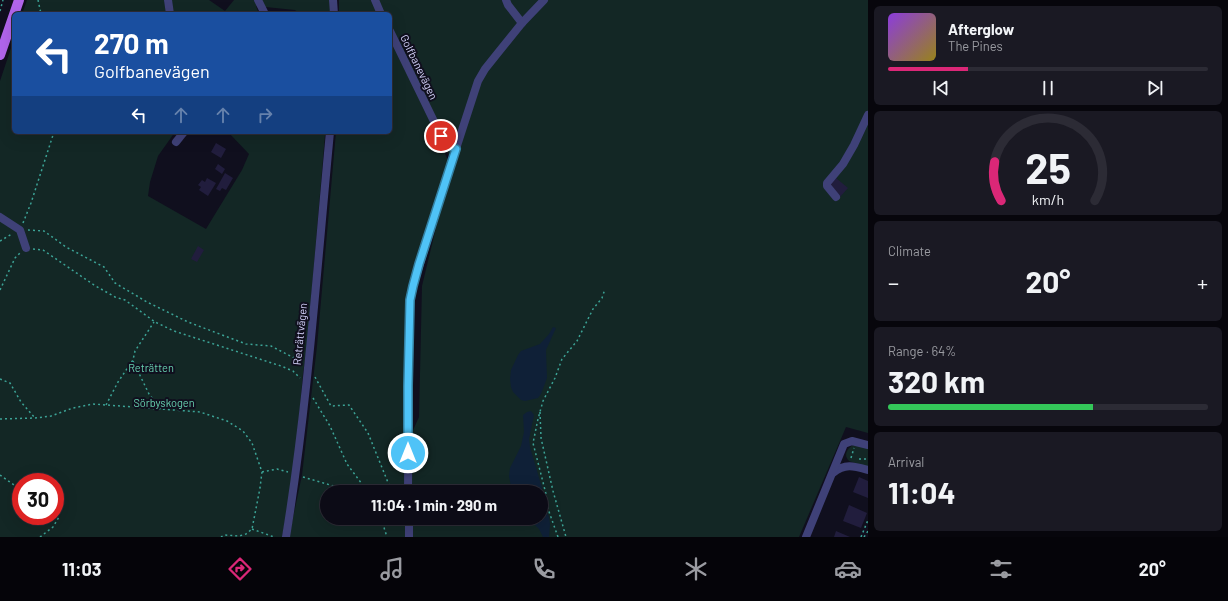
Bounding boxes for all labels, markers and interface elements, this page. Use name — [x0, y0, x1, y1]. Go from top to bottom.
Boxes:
text: Afterglow — [948, 20, 1014, 38]
text: 270 m — [94, 26, 169, 60]
icon: left — [28, 28, 80, 80]
street label: Golfbanevägen — [398, 32, 441, 101]
text: The Pines — [948, 38, 1003, 54]
text: Golfbanevägen — [94, 60, 210, 82]
icon: previous — [930, 77, 952, 99]
icon: pause — [1037, 77, 1059, 99]
icon: next — [1144, 77, 1166, 99]
icon: left — [128, 104, 150, 126]
icon: ahead — [170, 104, 192, 126]
icon: ahead — [212, 104, 234, 126]
icon: right — [254, 104, 276, 126]
pin — [424, 119, 458, 153]
icon: arrive — [430, 125, 452, 147]
text: 25 — [1025, 142, 1071, 192]
text: km/h — [1032, 191, 1064, 208]
text: Climate — [888, 243, 931, 259]
text: 20° — [1025, 263, 1071, 299]
text: − — [888, 269, 899, 295]
text: + — [1197, 269, 1208, 295]
street label: Reträttvägen — [290, 302, 309, 366]
text: Range · 64% — [888, 343, 956, 359]
park label: Reträtten — [128, 361, 174, 374]
text: 320 km — [888, 363, 985, 399]
park label: Sörbyskogen — [133, 396, 195, 409]
position arrow — [387, 432, 429, 474]
text: Arrival — [888, 454, 924, 470]
speed limit sign: 30 — [12, 473, 64, 525]
text: 11:04 — [888, 474, 956, 510]
text: 11:04 · 1 min · 290 m — [371, 496, 497, 514]
icon: directions — [226, 555, 254, 583]
icon: music — [378, 555, 406, 583]
icon: phone — [530, 555, 558, 583]
icon: climate — [682, 555, 710, 583]
icon: car — [834, 555, 862, 583]
icon: filters — [987, 555, 1015, 583]
text: 11:03 — [62, 558, 101, 580]
text: 20° — [1139, 558, 1166, 580]

